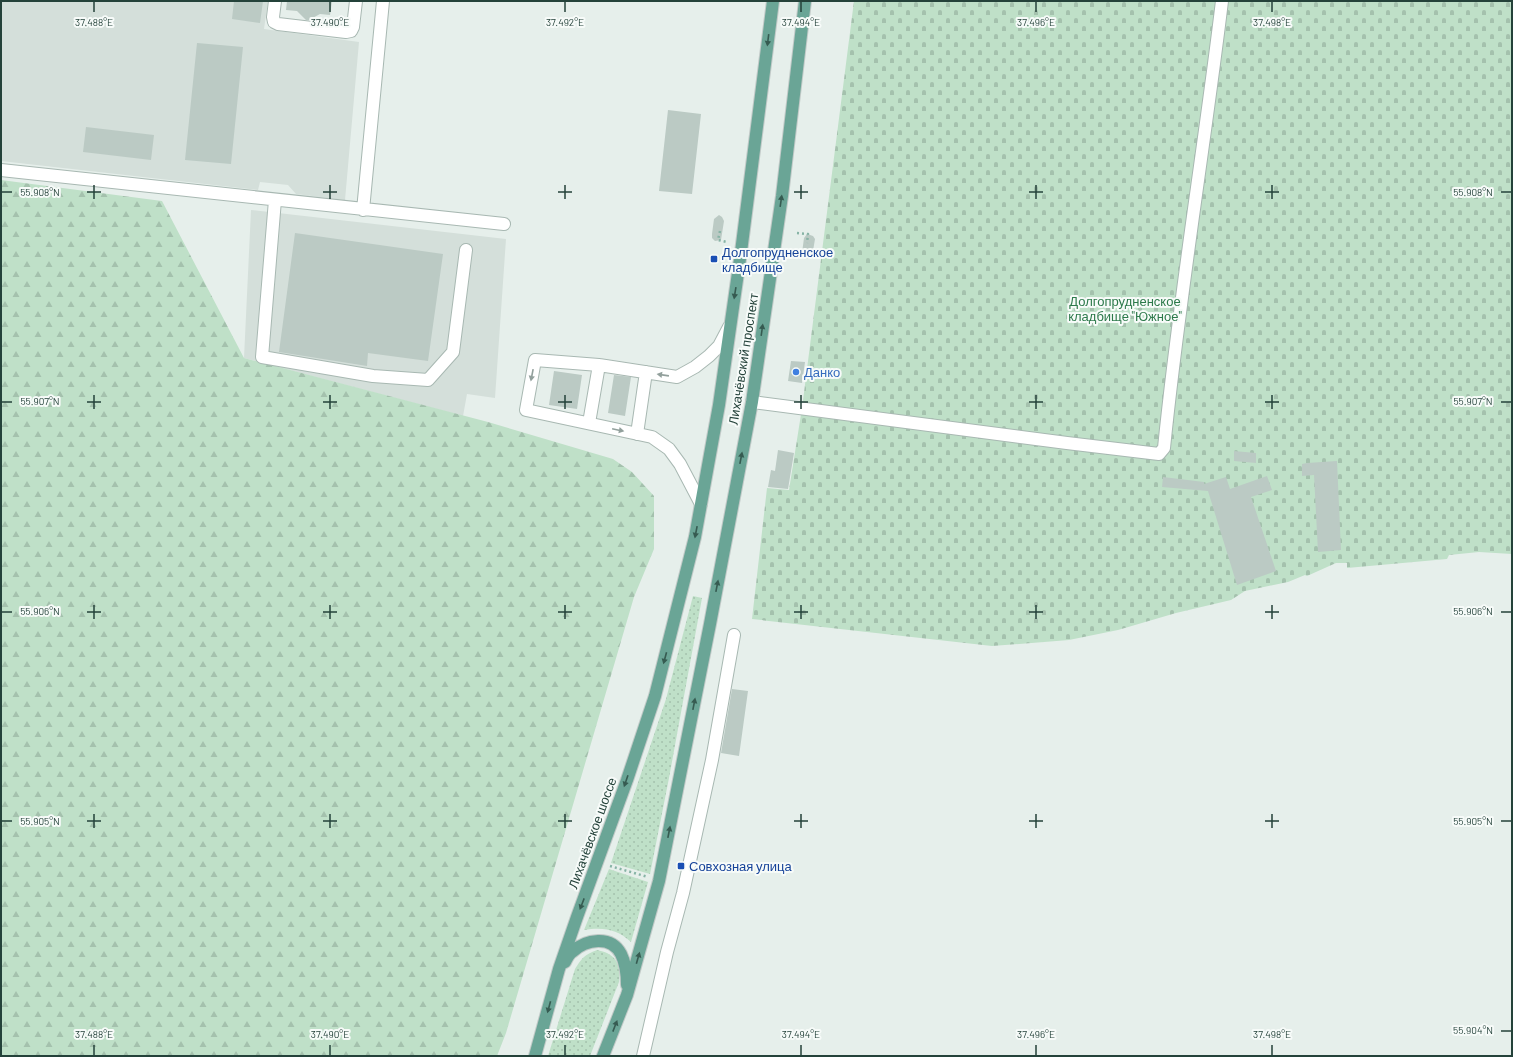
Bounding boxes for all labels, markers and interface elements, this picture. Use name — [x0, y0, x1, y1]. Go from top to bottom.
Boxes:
text: 37.488°E — [75, 16, 113, 28]
text: 37.490°E — [311, 16, 349, 28]
text: 37.492°E — [546, 16, 584, 28]
text: 37.494°E — [782, 16, 820, 28]
text: 37.496°E — [1017, 16, 1055, 28]
text: 37.498°E — [1253, 16, 1291, 28]
one-way arrow — [765, 34, 771, 46]
text: 55.908°N — [20, 186, 60, 198]
text: 55.908°N — [1453, 186, 1493, 198]
one-way arrow — [778, 195, 784, 207]
place label: Долгопрудненское кладбище — [722, 244, 833, 275]
marker: Долгопрудненское кладбище — [709, 254, 719, 264]
one-way arrow — [732, 287, 738, 300]
street label: Лихачёвский проспект — [725, 292, 761, 426]
park label: Долгопрудненское кладбище "Южное" — [1068, 293, 1182, 324]
one-way arrow — [759, 324, 765, 336]
place label: Данко — [804, 364, 840, 380]
marker: Данко — [791, 367, 801, 377]
one-way arrow — [529, 369, 535, 381]
one-way arrow — [657, 372, 669, 378]
text: 55.907°N — [20, 395, 60, 407]
text: 55.907°N — [1453, 395, 1493, 407]
one-way arrow — [612, 427, 624, 433]
one-way arrow — [738, 452, 744, 464]
one-way arrow — [692, 526, 698, 538]
one-way arrow — [714, 580, 720, 592]
text: 55.906°N — [20, 605, 60, 617]
text: 55.906°N — [1453, 605, 1493, 617]
one-way arrow — [662, 651, 668, 664]
one-way arrow — [692, 698, 698, 711]
street label: Лихачёвское шоссе — [564, 775, 620, 891]
one-way arrow — [623, 776, 629, 788]
text: 55.905°N — [20, 815, 60, 827]
text: 55.905°N — [1453, 815, 1493, 827]
one-way arrow — [667, 826, 673, 838]
place label: Совхозная улица — [689, 858, 792, 874]
marker: Совхозная улица — [676, 861, 686, 871]
one-way arrow — [578, 898, 584, 910]
one-way arrow — [635, 952, 641, 964]
one-way arrow — [546, 1001, 552, 1013]
one-way arrow — [613, 1019, 619, 1031]
text: 55.904°N — [1453, 1024, 1493, 1036]
text: 37.488°E — [75, 1028, 113, 1040]
text: 37.490°E — [311, 1028, 349, 1040]
text: 37.492°E — [546, 1028, 584, 1040]
text: 37.494°E — [782, 1028, 820, 1040]
text: 37.496°E — [1017, 1028, 1055, 1040]
text: 37.498°E — [1253, 1028, 1291, 1040]

